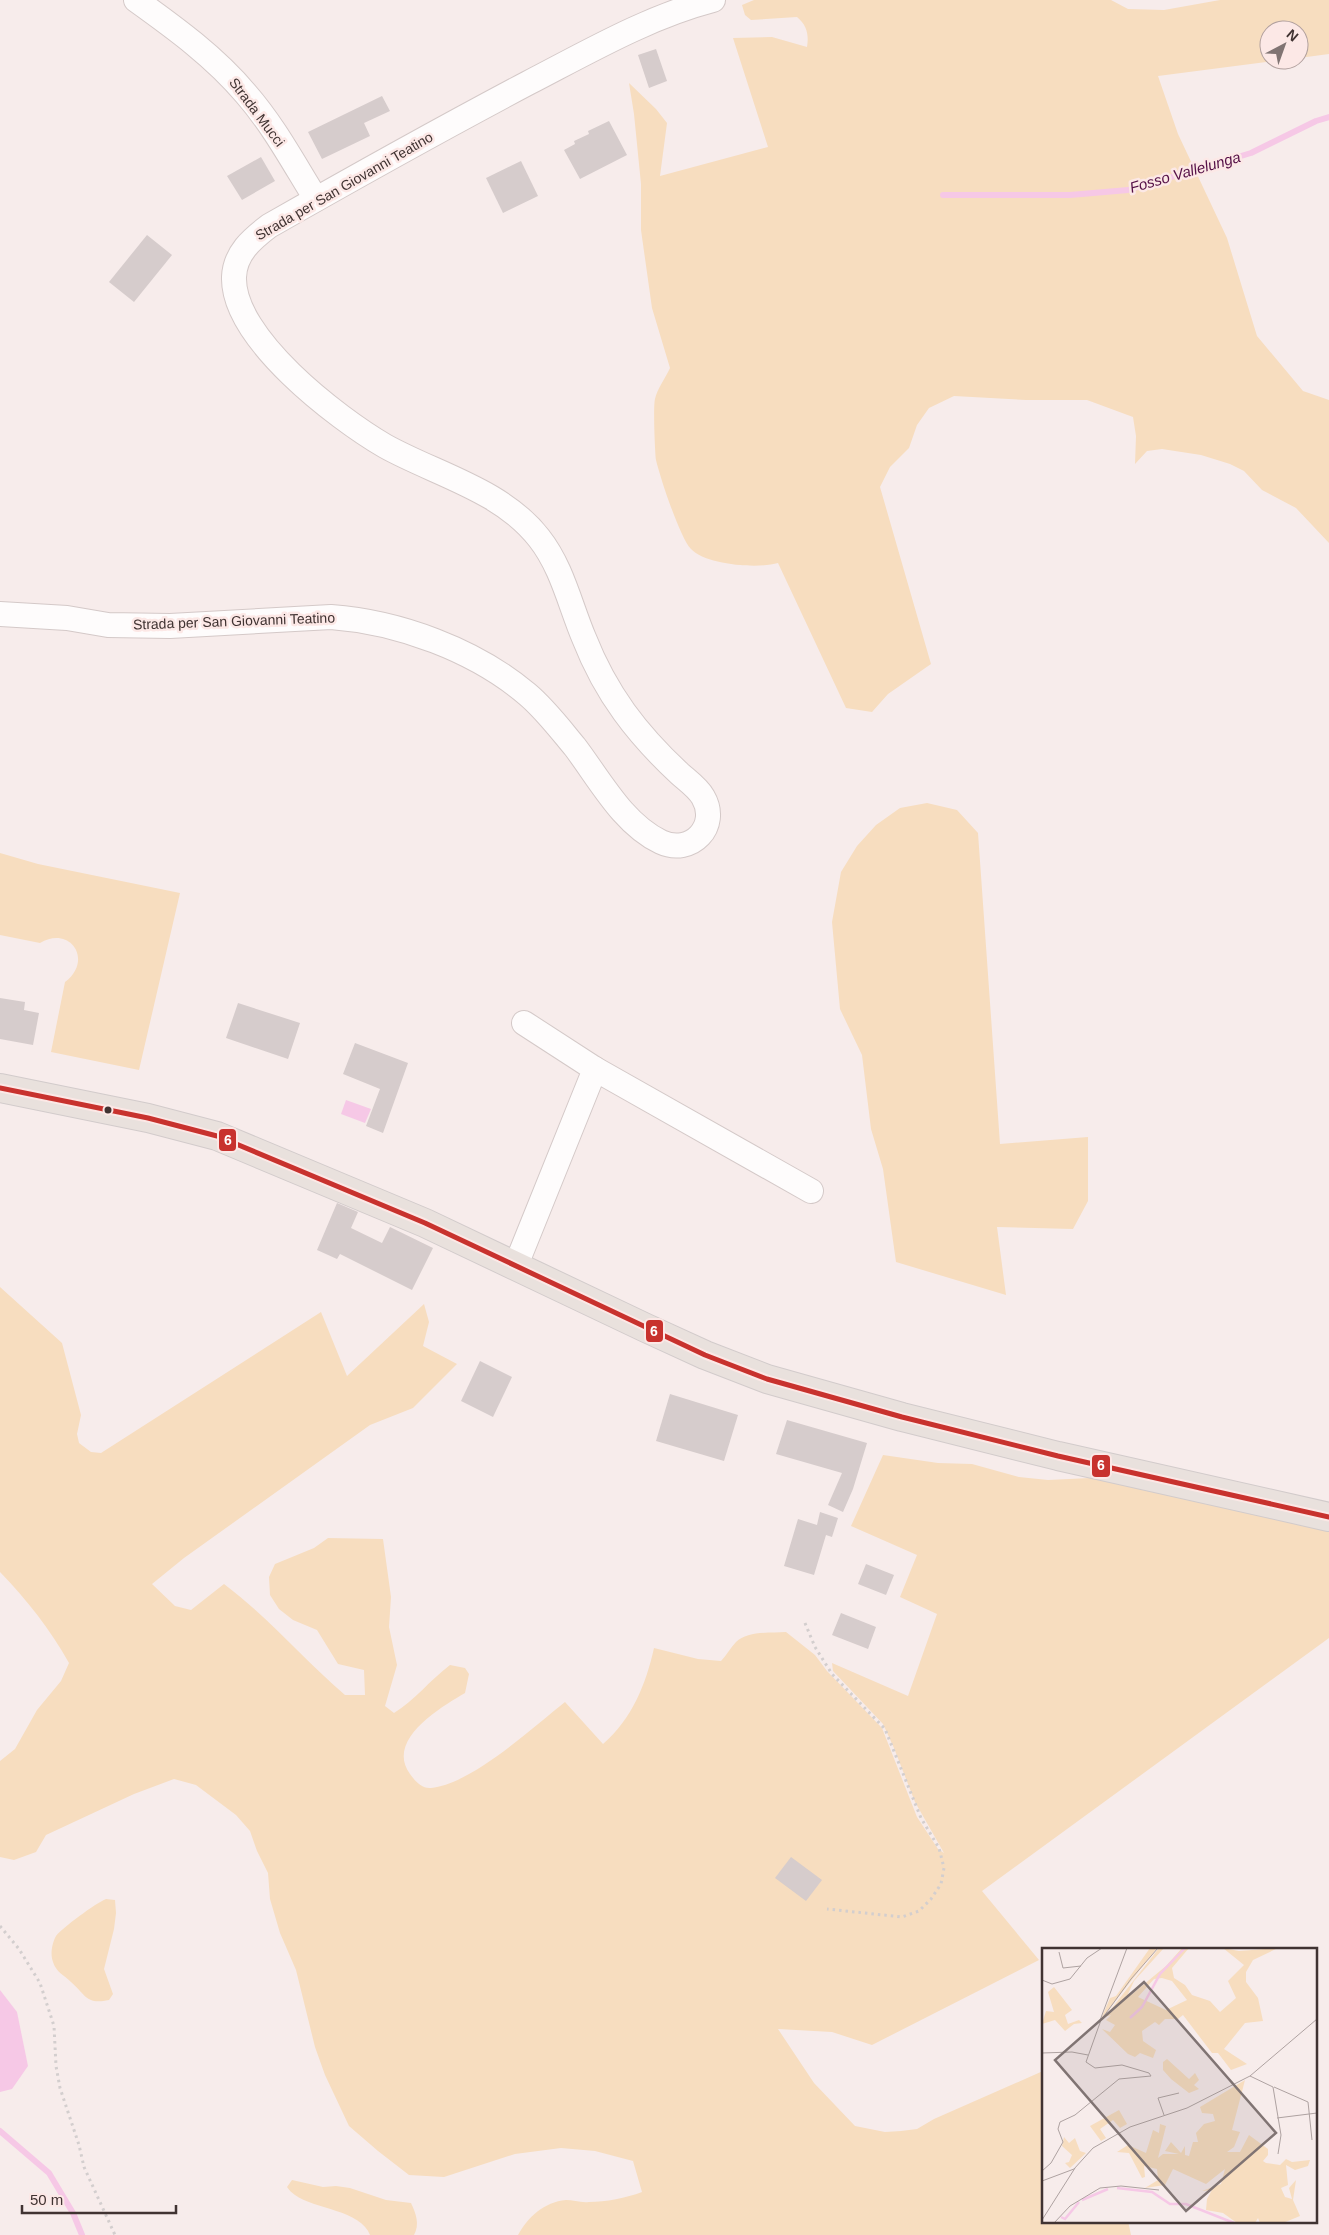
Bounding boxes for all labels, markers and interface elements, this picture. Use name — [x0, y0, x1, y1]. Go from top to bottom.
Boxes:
north arrow — [1259, 20, 1309, 70]
text: N — [1283, 26, 1302, 45]
street label: Strada Mucci — [226, 75, 288, 149]
street label: Strada per San Giovanni Teatino — [252, 128, 436, 243]
water label: Fosso Vallelunga — [1128, 148, 1242, 196]
street label: Strada per San Giovanni Teatino — [133, 609, 335, 633]
unlabelled marker — [103, 1105, 113, 1115]
line badge: 6 — [218, 1128, 237, 1152]
text: 6 — [224, 1132, 232, 1148]
line badge: 6 — [645, 1319, 664, 1343]
text: 6 — [650, 1323, 658, 1339]
line badge: 6 — [1091, 1454, 1111, 1478]
text: 6 — [1097, 1457, 1105, 1473]
inset map — [1042, 1948, 1316, 2222]
scale bar — [22, 2182, 176, 2214]
text: 50 m — [30, 2191, 63, 2208]

